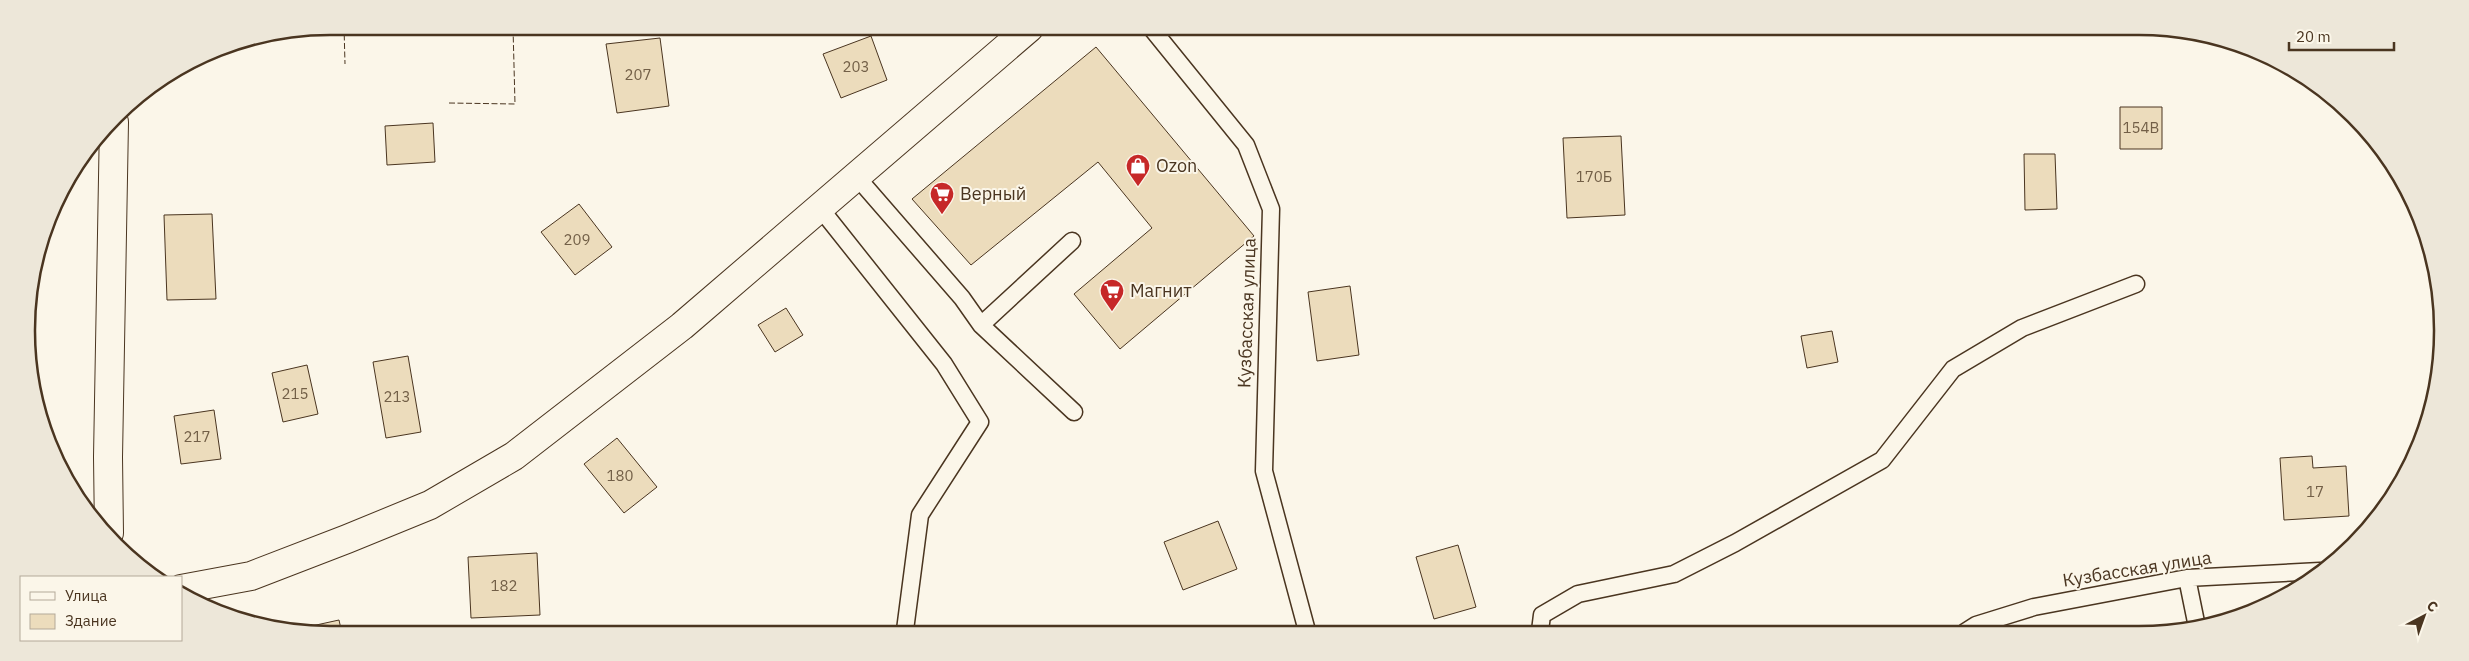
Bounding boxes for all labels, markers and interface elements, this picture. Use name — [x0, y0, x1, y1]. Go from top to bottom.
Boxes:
scale bar — [2289, 20, 2394, 52]
text: 20 m — [2296, 27, 2331, 46]
house number: 203 — [842, 57, 870, 76]
house number: 207 — [624, 65, 652, 84]
house number: 154В — [2123, 118, 2159, 137]
shop icon: Ozon — [1125, 153, 1151, 187]
place label: Ozon — [1156, 154, 1197, 177]
house number: 170Б — [1576, 167, 1612, 186]
supermarket icon: Верный — [929, 181, 955, 215]
place label: Верный — [960, 182, 1026, 205]
house number: 209 — [563, 230, 591, 249]
street label: Кузбасская улица — [1232, 237, 1261, 388]
supermarket icon: Магнит — [1099, 278, 1125, 312]
place label: Магнит — [1130, 279, 1192, 302]
house number: 215 — [281, 384, 309, 403]
house number: 213 — [383, 387, 411, 406]
house number: 217 — [183, 427, 211, 446]
house number: 180 — [606, 466, 634, 485]
house number: 17 — [2306, 482, 2324, 501]
street label: Кузбасская улица — [2061, 545, 2213, 592]
legend — [20, 576, 182, 641]
house number: 182 — [490, 576, 518, 595]
text: Улица — [65, 586, 107, 605]
north arrow — [2399, 591, 2449, 641]
text: С — [2423, 596, 2442, 616]
text: Здание — [65, 611, 117, 630]

